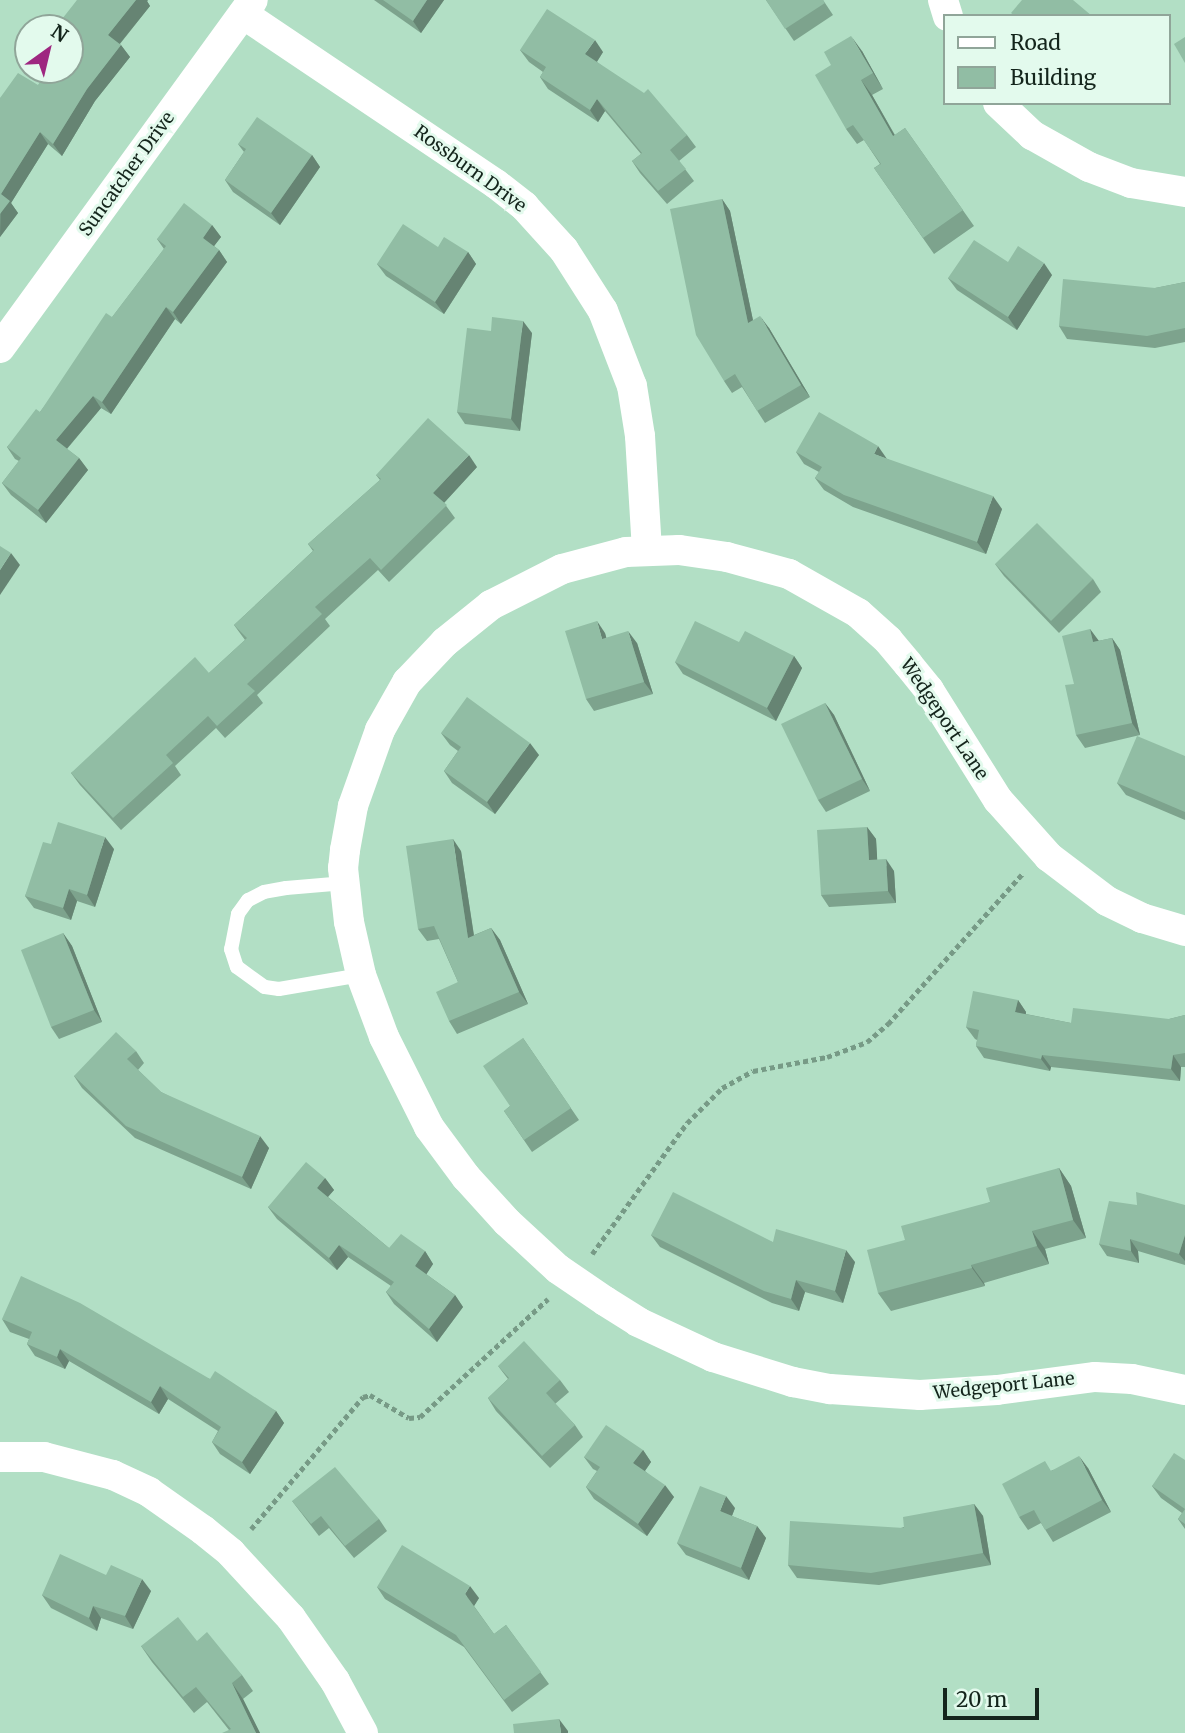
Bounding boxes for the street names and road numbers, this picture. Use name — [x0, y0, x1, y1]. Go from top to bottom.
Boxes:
street label: Suncatcher Drive — [75, 108, 179, 240]
street label: Rossburn Drive — [410, 121, 530, 217]
street label: Wedgeport Lane — [895, 654, 993, 784]
street label: Wedgeport Lane — [932, 1368, 1076, 1404]

